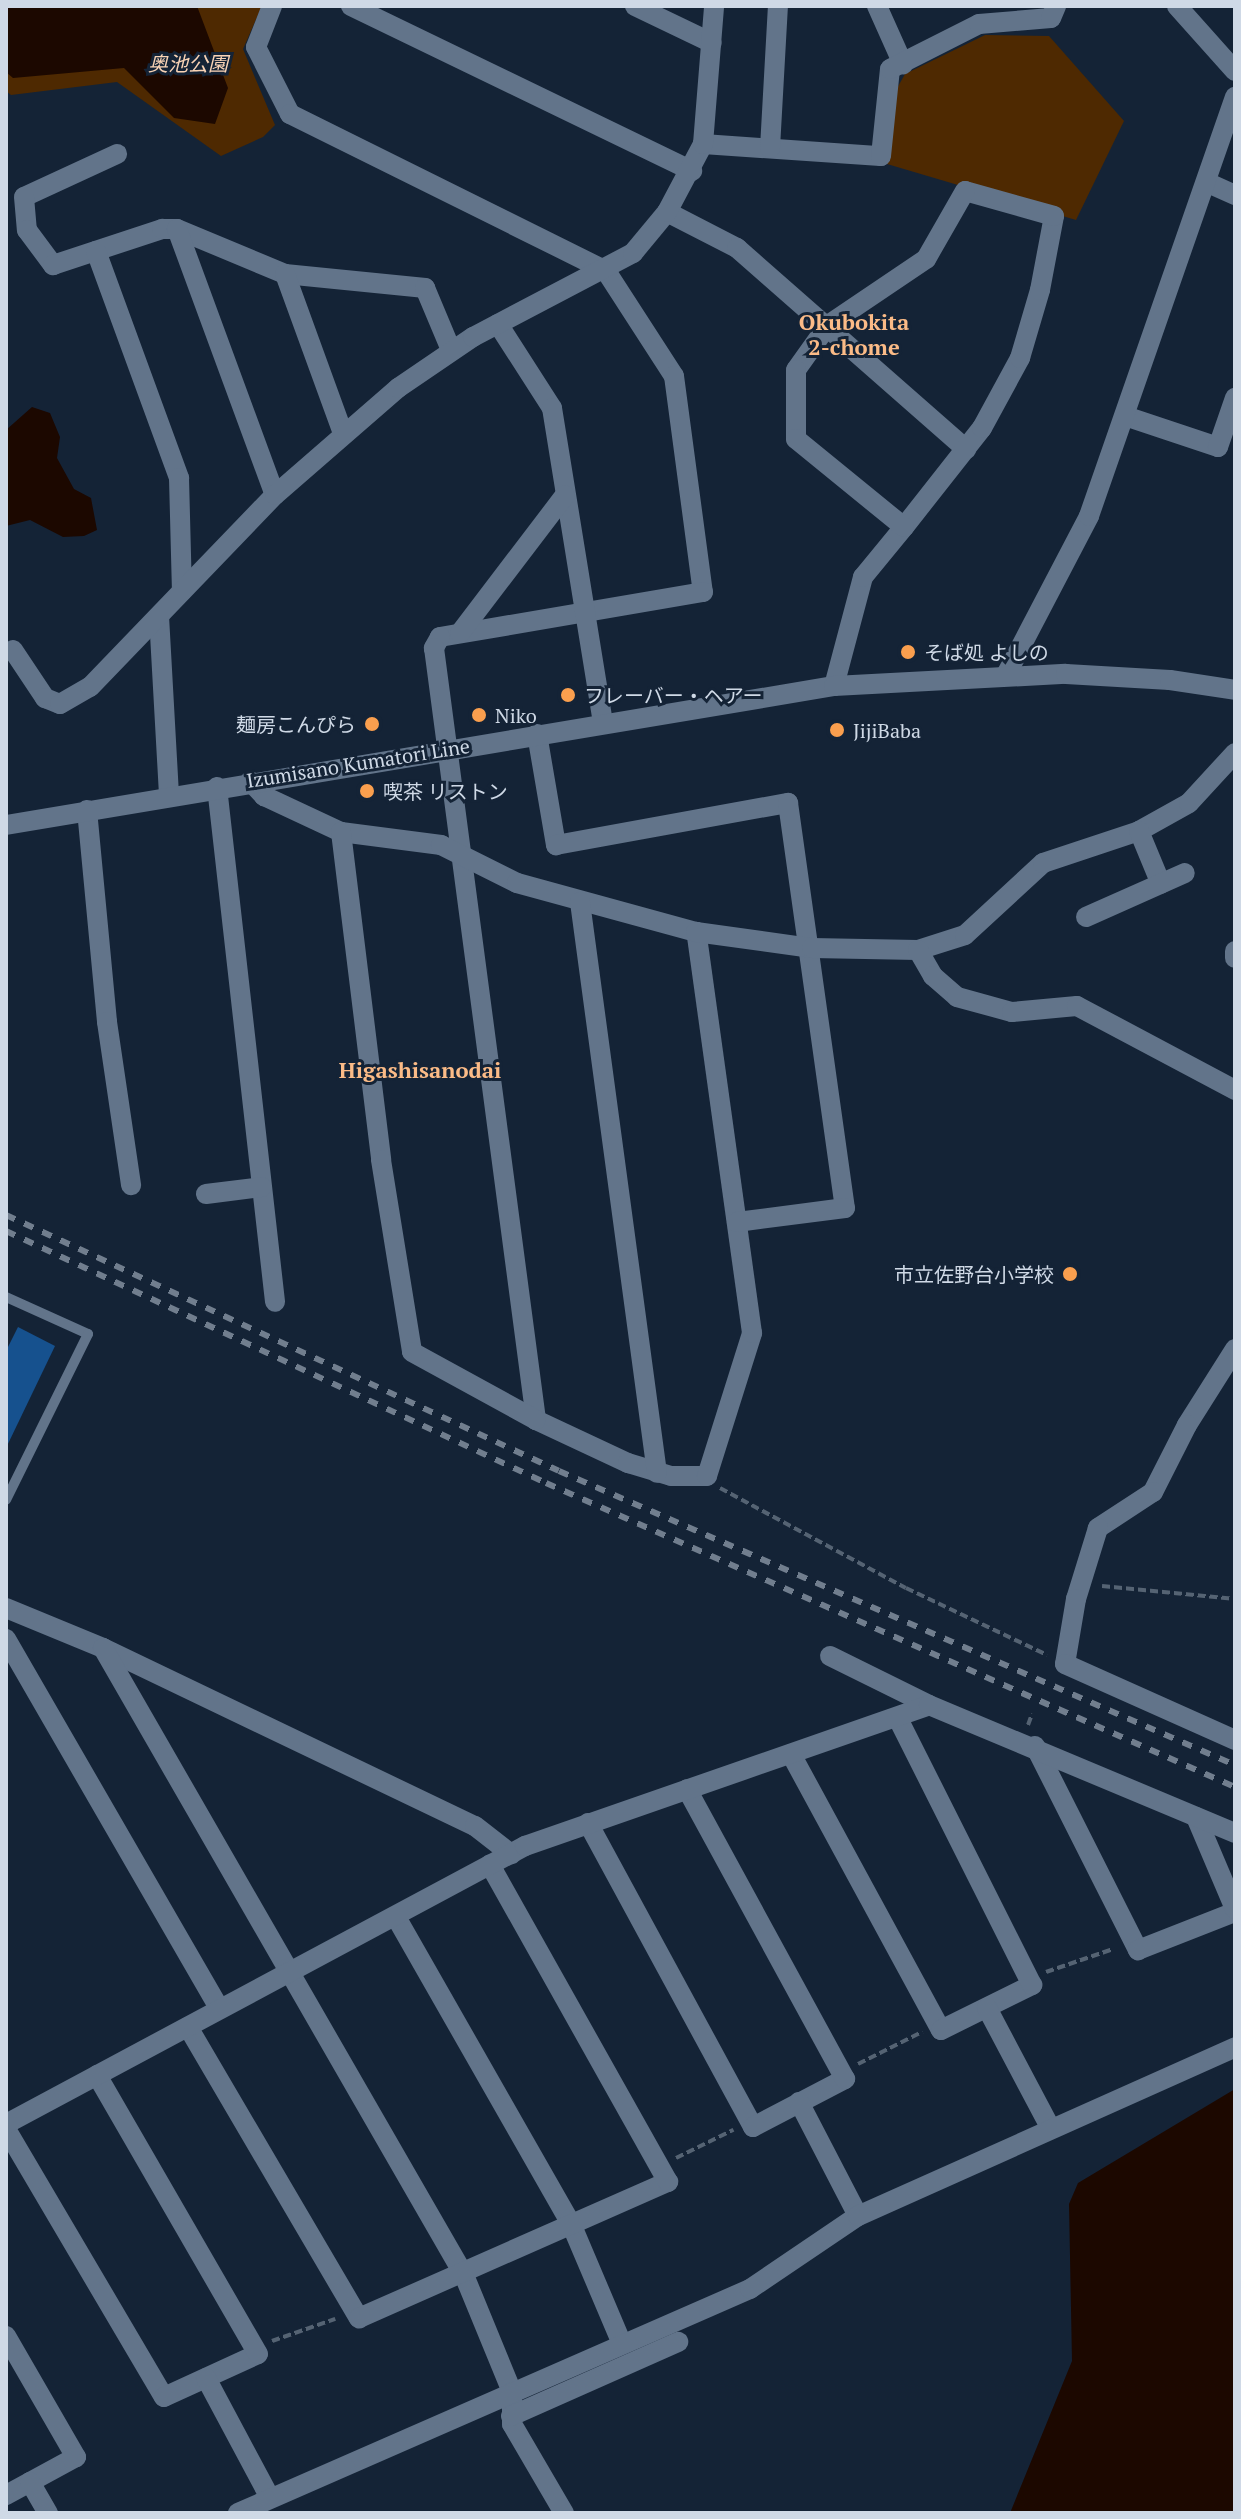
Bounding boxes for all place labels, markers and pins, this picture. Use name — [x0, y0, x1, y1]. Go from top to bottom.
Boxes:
place label: そば処 よしの — [924, 640, 1049, 664]
marker: そば処 よしの — [899, 643, 917, 661]
place label: フレーバー・ヘアー — [584, 683, 763, 707]
marker: フレーバー・ヘアー — [559, 686, 577, 704]
place label: Niko — [495, 703, 537, 727]
marker: Niko — [470, 706, 488, 724]
place label: 麺房こんぴら — [236, 712, 356, 736]
marker: 麺房こんぴら — [363, 715, 381, 733]
place label: JijiBaba — [853, 718, 921, 742]
marker: JijiBaba — [828, 721, 846, 739]
place label: 喫茶 リストン — [383, 779, 508, 803]
marker: 喫茶 リストン — [358, 782, 376, 800]
place label: 市立佐野台小学校 — [894, 1262, 1054, 1286]
marker: 市立佐野台小学校 — [1061, 1265, 1079, 1283]

